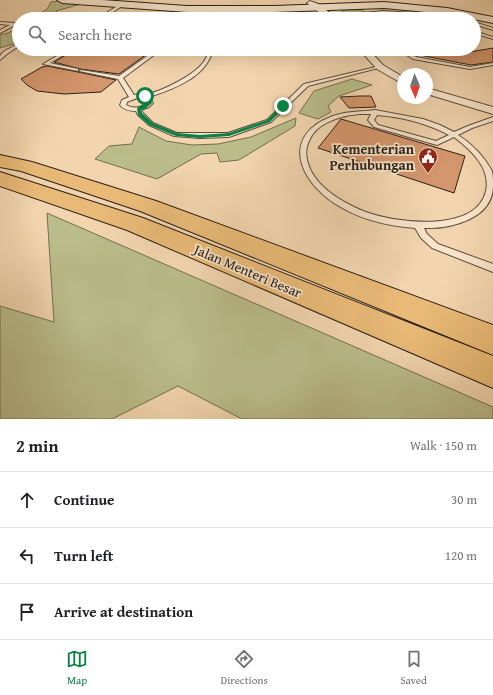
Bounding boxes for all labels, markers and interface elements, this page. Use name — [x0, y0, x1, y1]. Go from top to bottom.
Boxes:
search box — [12, 12, 481, 56]
icon: search — [26, 23, 48, 45]
text: Search here — [58, 24, 132, 45]
north arrow — [397, 68, 433, 104]
route start — [136, 87, 154, 105]
route end — [274, 97, 292, 115]
place label: Kementerian Perhubungan — [329, 139, 415, 175]
public building icon: Kementerian Perhubungan — [417, 146, 439, 174]
street label: Jalan Menteri Besar — [189, 239, 305, 303]
text: 2 min — [16, 433, 58, 458]
text: Walk · 150 m — [410, 436, 477, 455]
icon: ahead — [16, 489, 38, 511]
text: Continue — [54, 489, 115, 510]
text: 30 m — [451, 490, 477, 509]
icon: left — [16, 545, 38, 567]
text: Turn left — [54, 545, 113, 566]
text: 120 m — [445, 546, 477, 565]
icon: arrive — [16, 601, 38, 623]
text: Arrive at destination — [54, 601, 193, 622]
tab: Map — [66, 648, 88, 688]
tab: Directions — [221, 648, 268, 688]
tab: Saved — [400, 648, 427, 688]

